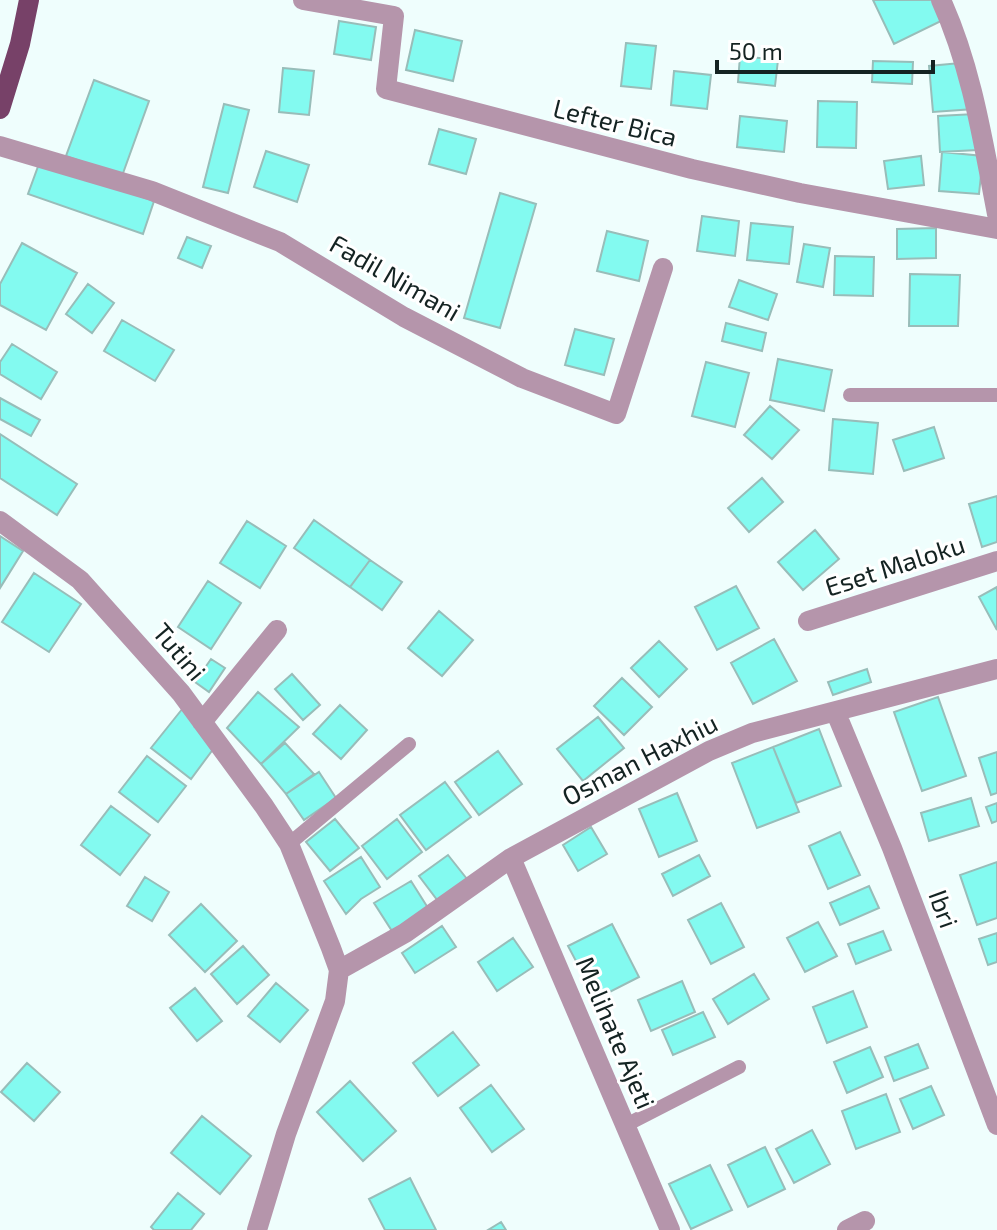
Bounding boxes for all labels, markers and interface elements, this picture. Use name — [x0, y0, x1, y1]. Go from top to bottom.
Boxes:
scale bar — [717, 24, 933, 74]
text: 50 m — [729, 36, 783, 65]
street label: Lefter Bica — [550, 91, 680, 152]
street label: Fadil Nimani — [325, 227, 466, 326]
street label: Eset Maloku — [821, 527, 968, 602]
street label: Tutini — [147, 616, 213, 686]
street label: Osman Haxhiu — [556, 706, 722, 811]
street label: Ibri — [923, 885, 966, 932]
street label: Melihate Ajeti — [570, 952, 662, 1113]

